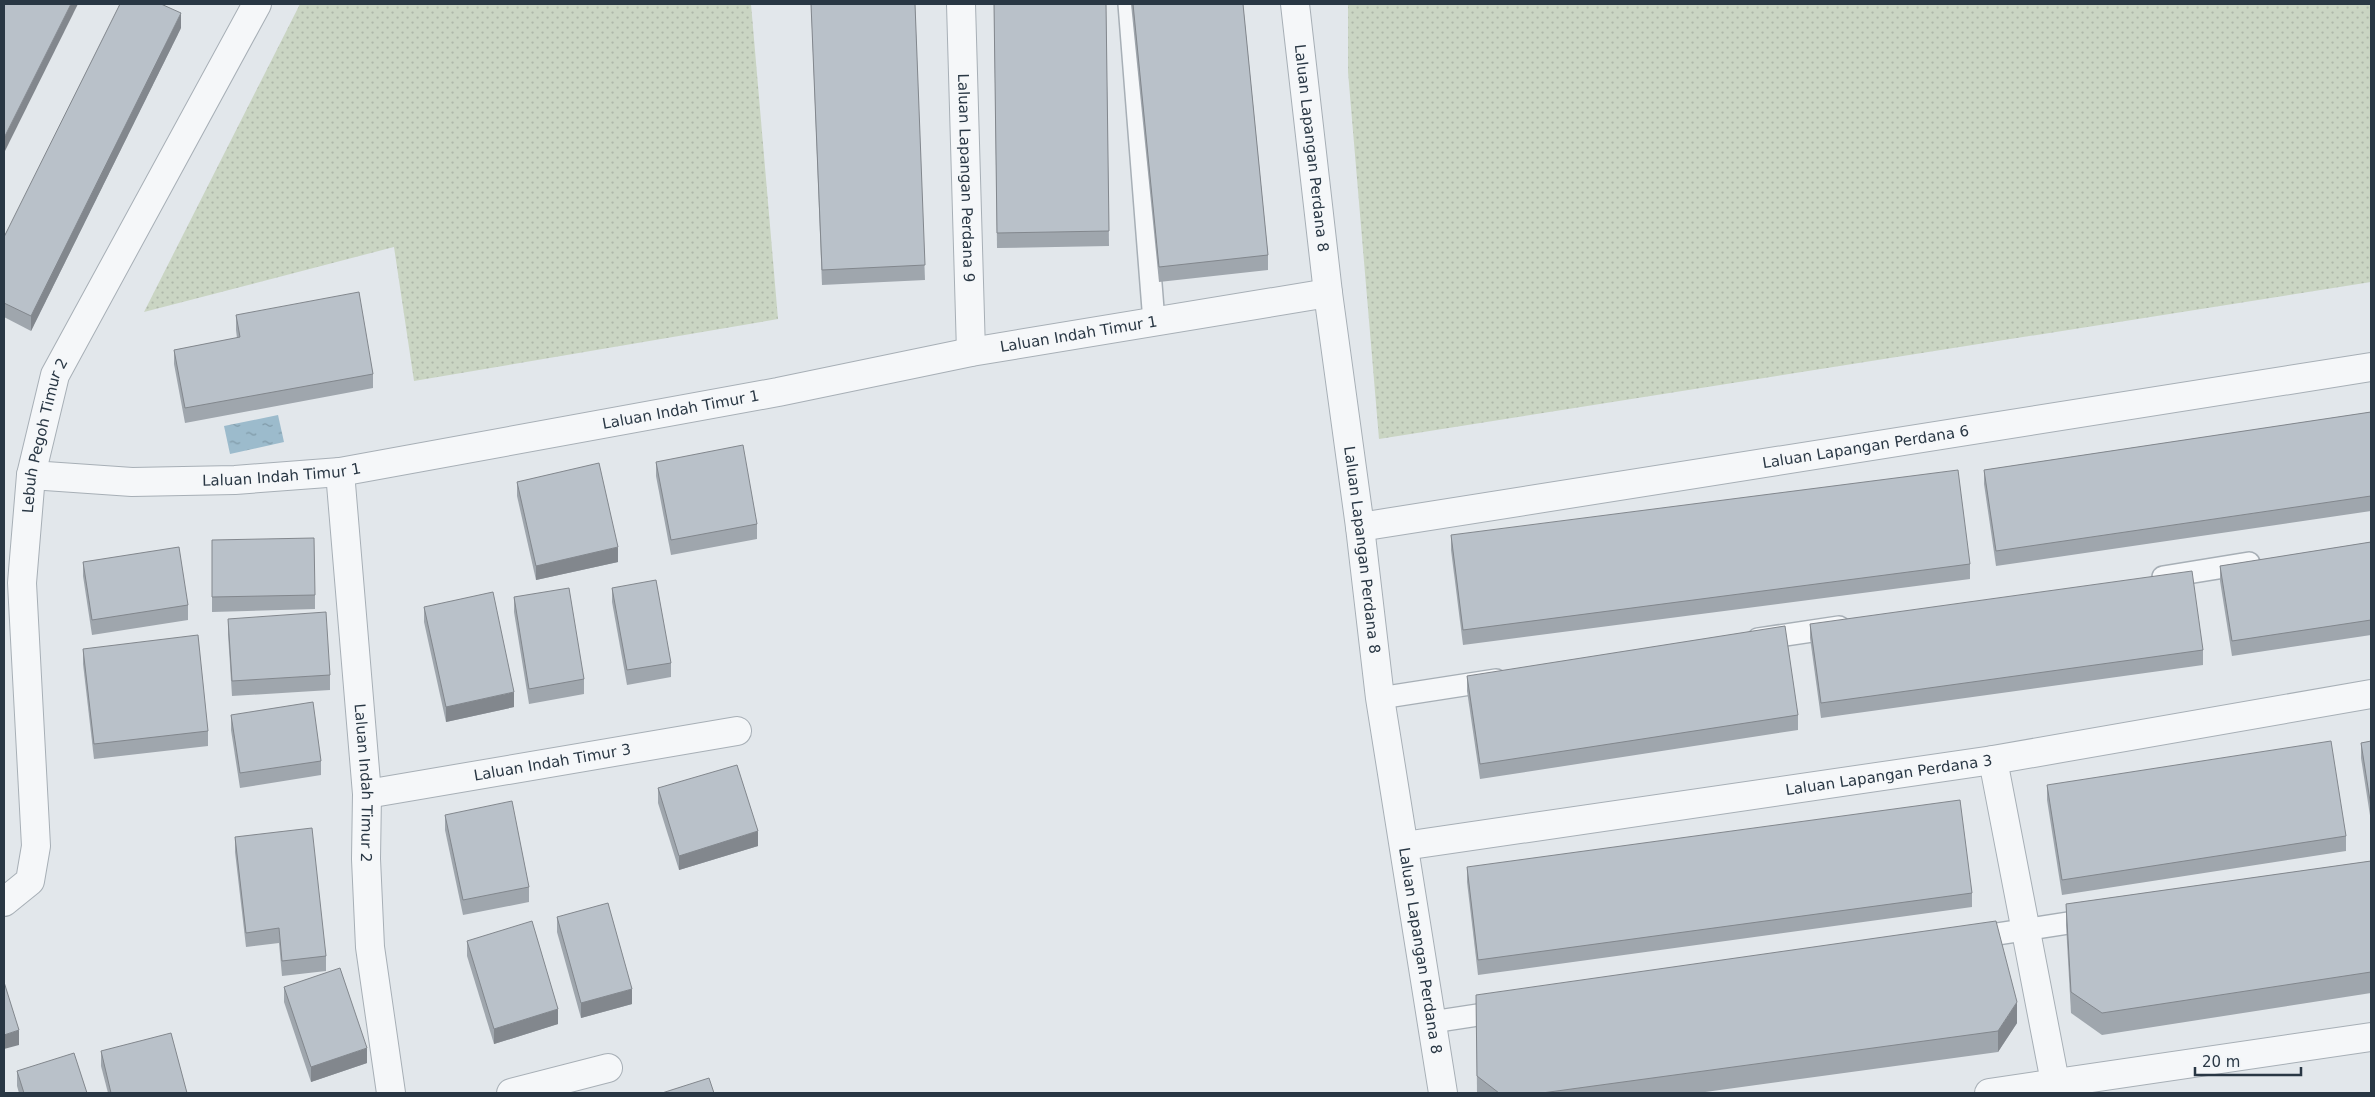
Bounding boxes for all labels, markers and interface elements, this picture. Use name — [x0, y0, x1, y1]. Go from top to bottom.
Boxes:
street label: Laluan Lapangan Perdana 8 — [1291, 43, 1332, 253]
street label: Laluan Lapangan Perdana 9 — [954, 73, 978, 283]
street label: Laluan Indah Timur 1 — [999, 312, 1159, 356]
street label: Lebuh Pegoh Timur 2 — [19, 355, 71, 514]
street label: Laluan Indah Timur 1 — [601, 387, 761, 433]
street label: Laluan Lapangan Perdana 6 — [1761, 422, 1970, 472]
street label: Laluan Lapangan Perdana 8 — [1340, 445, 1384, 655]
street label: Laluan Indah Timur 1 — [202, 459, 362, 490]
street label: Laluan Indah Timur 2 — [350, 703, 376, 863]
street label: Laluan Indah Timur 3 — [472, 740, 632, 785]
street label: Laluan Lapangan Perdana 3 — [1784, 751, 1994, 799]
street label: Laluan Lapangan Perdana 8 — [1395, 846, 1446, 1055]
scale bar — [2195, 1044, 2301, 1076]
text: 20 m — [2202, 1053, 2240, 1071]

